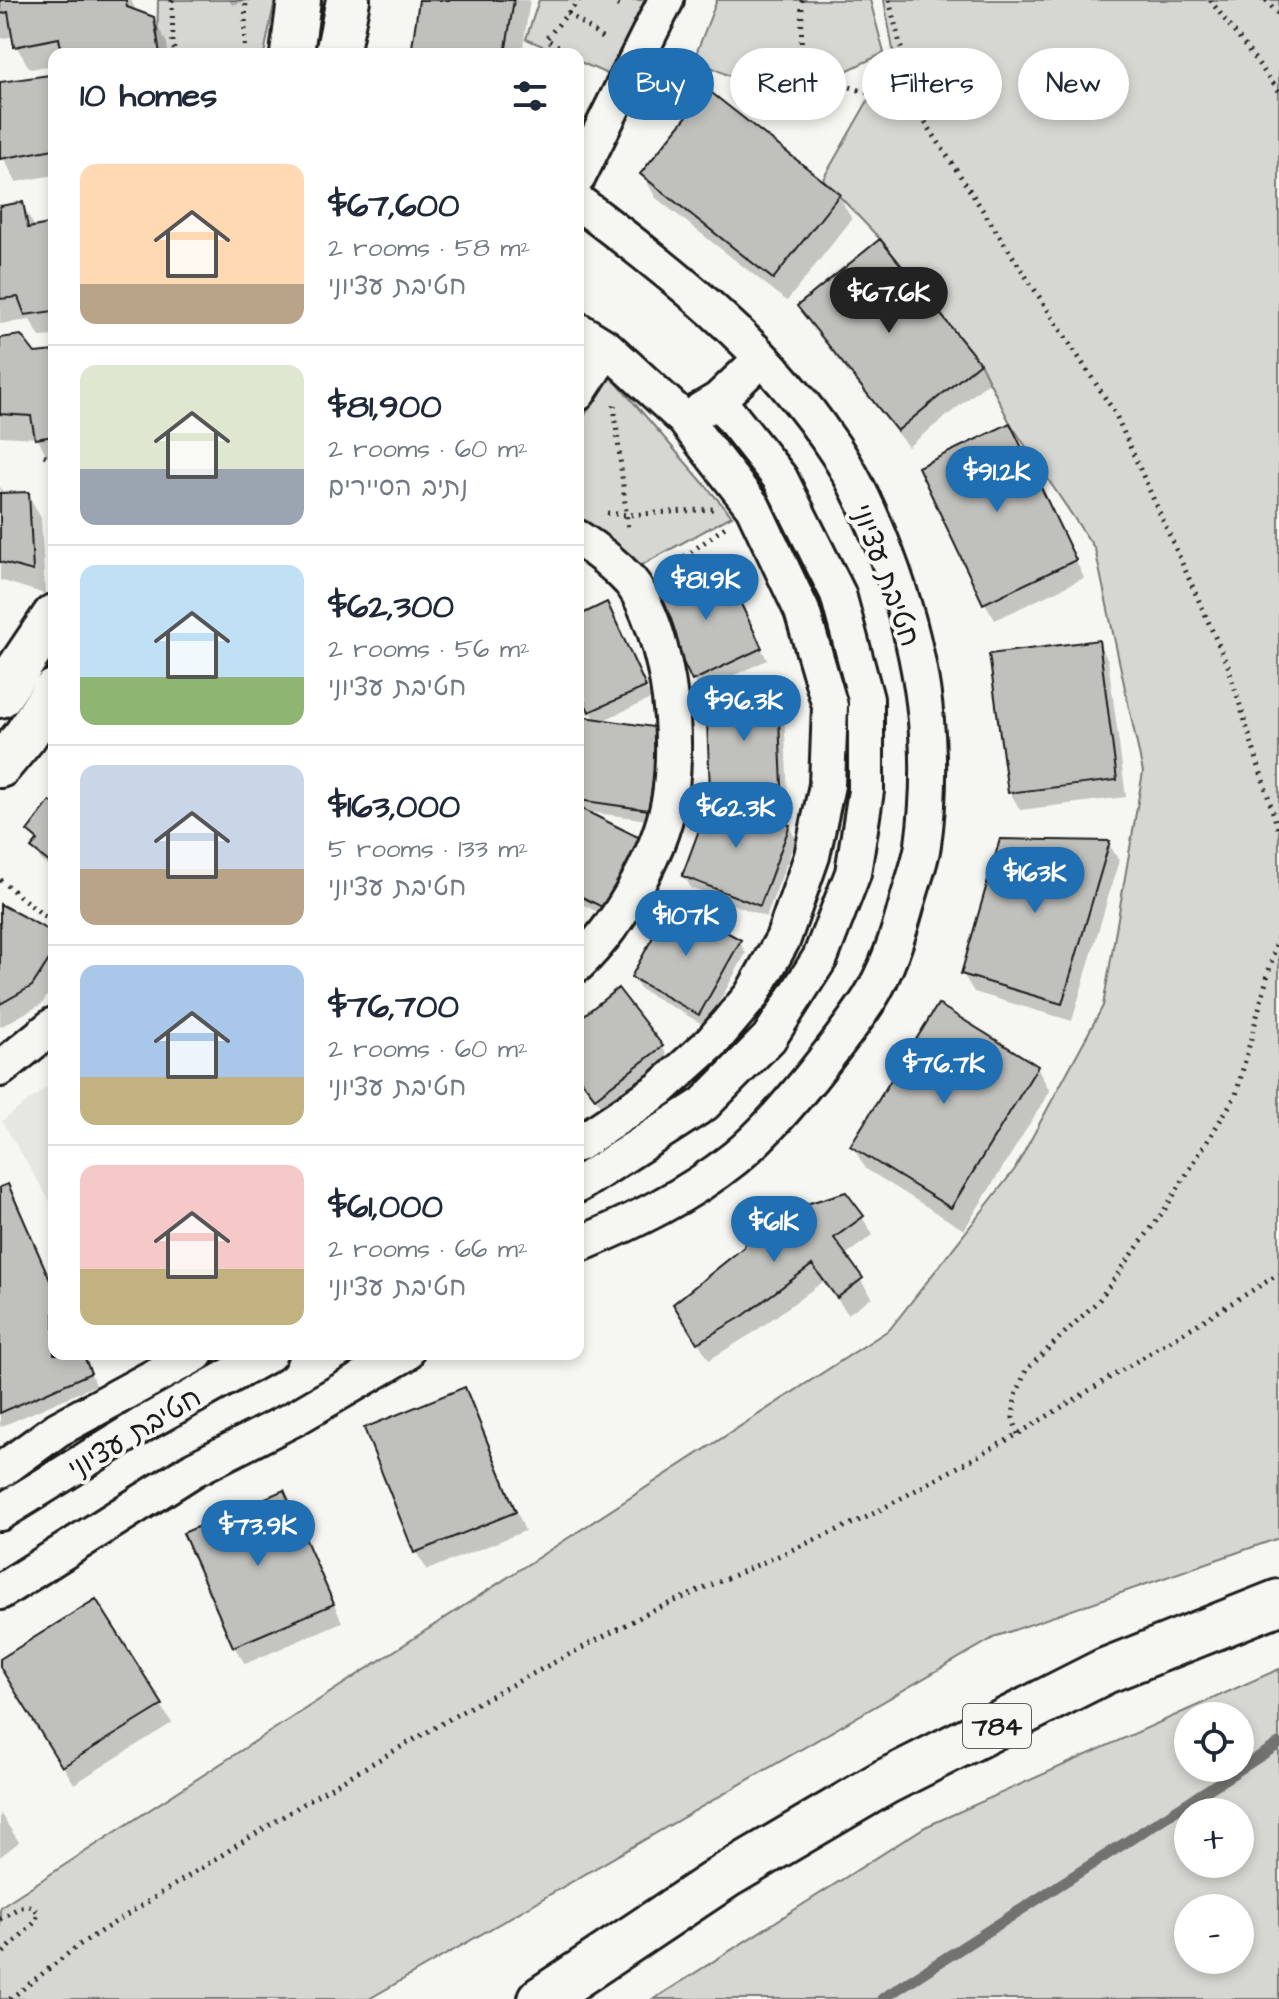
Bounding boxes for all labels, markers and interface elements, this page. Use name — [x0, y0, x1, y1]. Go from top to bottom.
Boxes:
chip: Buy — [608, 48, 714, 120]
chip: Rent — [730, 48, 846, 120]
chip: Filters — [862, 48, 1002, 120]
chip: New — [1018, 48, 1129, 120]
text: 10 homes — [80, 72, 217, 120]
icon: filters — [508, 74, 552, 118]
text: $67,600 — [328, 182, 459, 230]
icon: home — [144, 196, 240, 292]
text: 2 rooms · 58 m² — [328, 230, 530, 266]
pin: $67.6K — [824, 267, 954, 335]
text: חטיבת עציוני — [328, 268, 467, 304]
text: $67.6K — [848, 275, 930, 311]
text: $81,900 — [328, 383, 442, 431]
icon: home — [144, 397, 240, 493]
text: 2 rooms · 60 m² — [328, 431, 528, 467]
pin: $91.2K — [932, 446, 1062, 514]
text: $91.2K — [964, 454, 1030, 490]
text: נתיב הסיירים — [328, 469, 468, 505]
street label: חטיבת עציוני — [842, 499, 929, 652]
pin: $81.9K — [641, 554, 771, 622]
text: $81.9K — [672, 562, 740, 598]
text: $62,300 — [328, 583, 454, 631]
icon: home — [144, 597, 240, 693]
text: 2 rooms · 56 m² — [328, 631, 530, 667]
text: חטיבת עציוני — [328, 669, 467, 705]
pin: $96.3K — [679, 675, 809, 743]
text: $96.3K — [705, 683, 783, 719]
pin: $62.3K — [671, 782, 801, 850]
text: $163,000 — [328, 783, 460, 831]
text: $62.3K — [697, 790, 775, 826]
icon: home — [144, 797, 240, 893]
text: 5 rooms · 133 m² — [328, 831, 528, 867]
pin: $163K — [979, 847, 1091, 915]
text: $163K — [1003, 855, 1067, 891]
text: חטיבת עציוני — [328, 869, 467, 905]
pin: $107K — [630, 890, 742, 958]
text: $107K — [653, 898, 719, 934]
text: $76,700 — [328, 983, 459, 1031]
icon: home — [144, 997, 240, 1093]
text: 2 rooms · 60 m² — [328, 1031, 528, 1067]
pin: $76.7K — [879, 1038, 1009, 1106]
text: $76.7K — [903, 1046, 985, 1082]
text: חטיבת עציוני — [328, 1069, 467, 1105]
text: $61,000 — [328, 1183, 443, 1231]
pin: $61K — [727, 1196, 821, 1264]
icon: home — [144, 1197, 240, 1293]
text: $61K — [749, 1204, 799, 1240]
text: 2 rooms · 66 m² — [328, 1231, 528, 1267]
text: חטיבת עציוני — [328, 1269, 467, 1305]
street label: חטיבת עציוני — [61, 1378, 209, 1488]
pin: $73.9K — [193, 1500, 323, 1568]
text: $73.9K — [219, 1508, 297, 1544]
map controls — [1174, 1702, 1254, 1974]
button: locate — [1174, 1702, 1254, 1782]
road number: 784 — [963, 1704, 1031, 1748]
button: + — [1174, 1798, 1254, 1878]
button: − — [1174, 1894, 1254, 1974]

